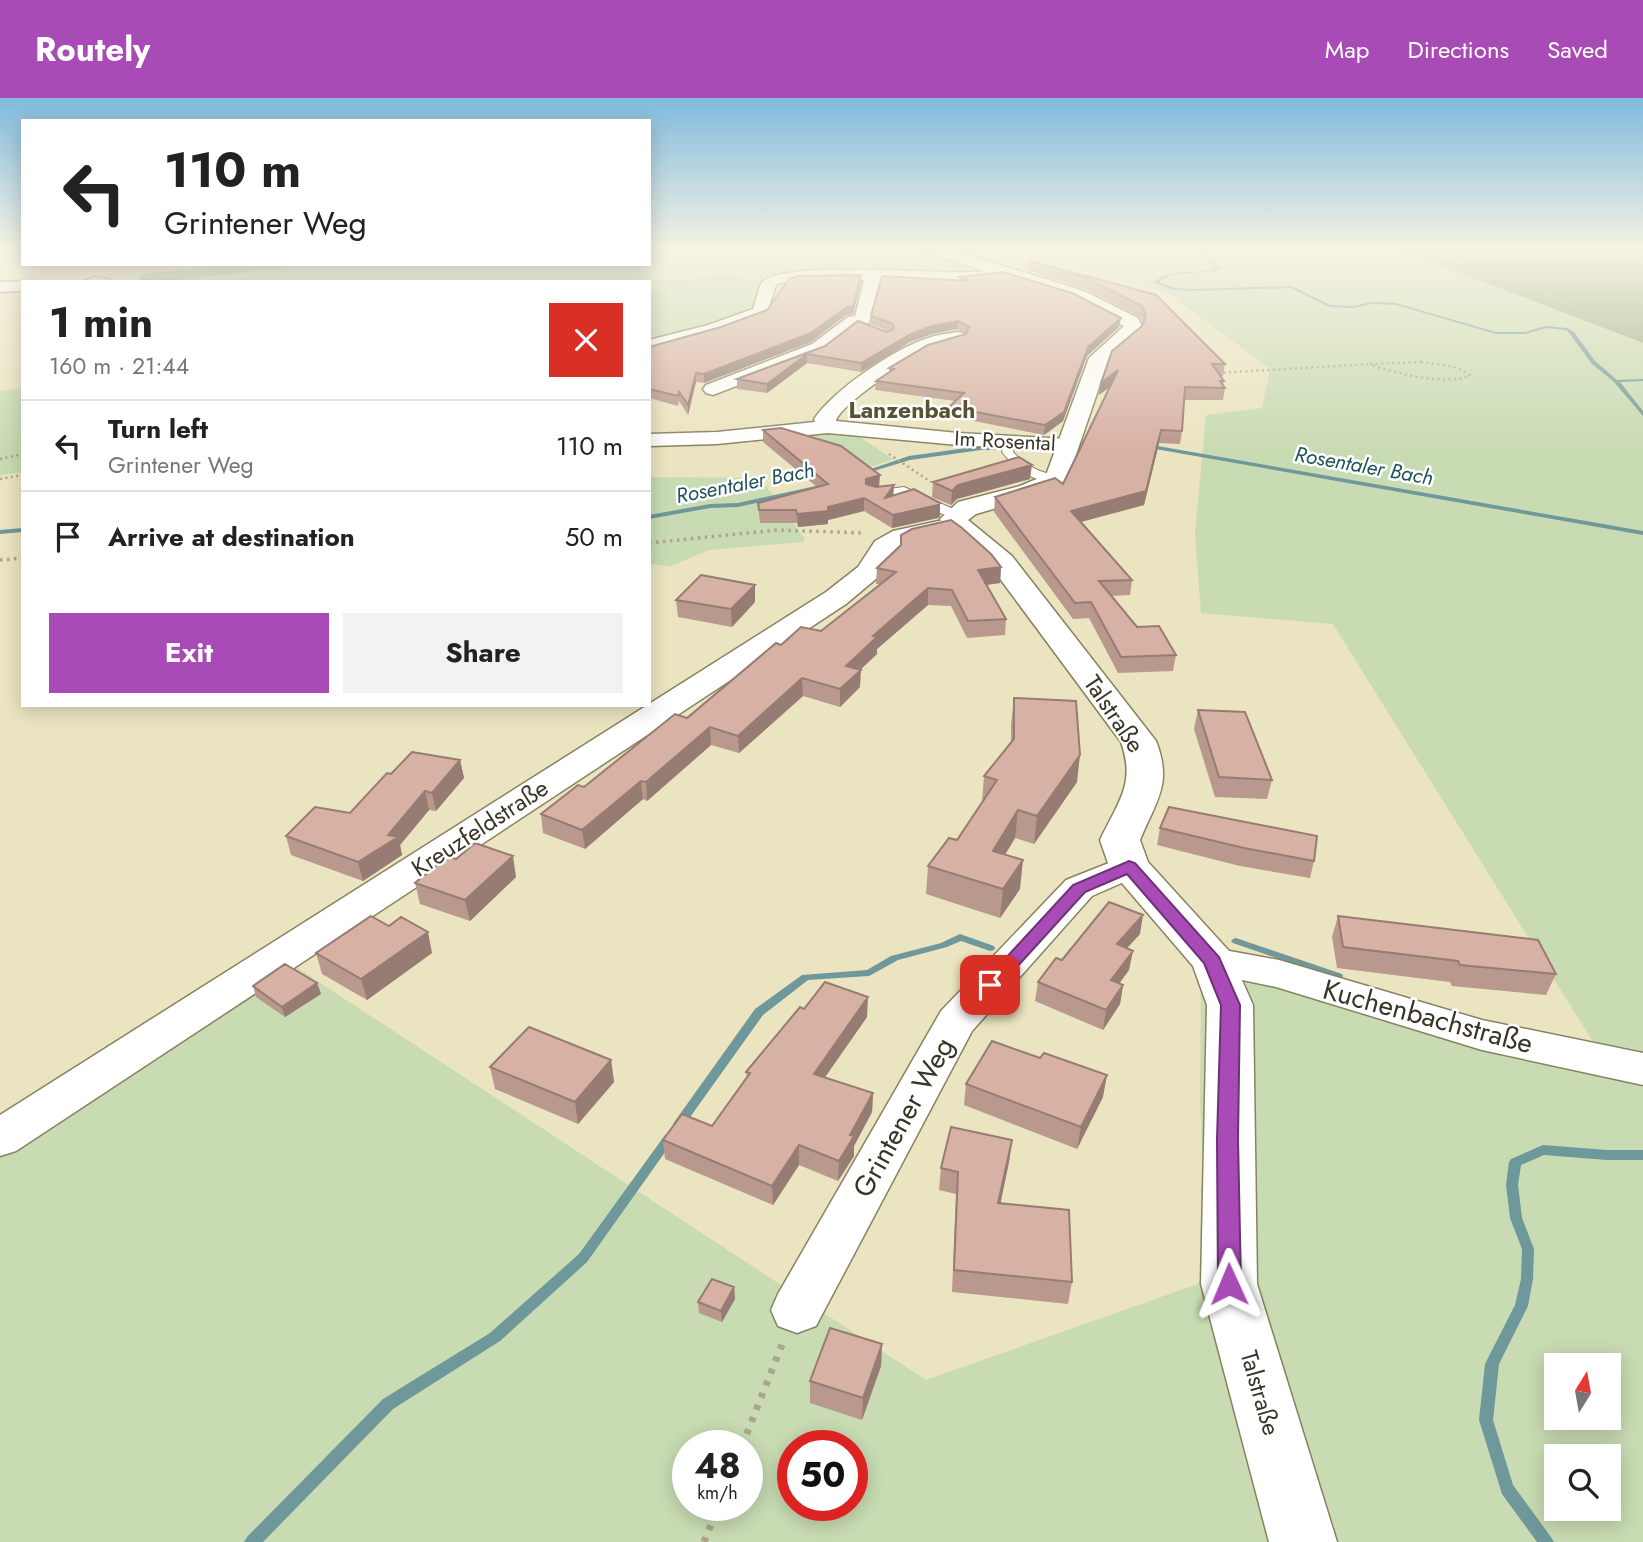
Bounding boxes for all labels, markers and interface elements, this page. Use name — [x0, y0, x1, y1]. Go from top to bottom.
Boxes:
text: Routely — [35, 26, 150, 73]
text: Map — [1325, 32, 1370, 67]
text: Directions — [1408, 32, 1509, 67]
text: Saved — [1547, 32, 1608, 67]
text: 110 m — [164, 135, 301, 205]
icon: left — [49, 147, 140, 238]
text: Grintener Weg — [164, 200, 367, 246]
text: 1 min — [49, 292, 153, 353]
button: close — [549, 303, 623, 377]
text: 160 m · 21:44 — [49, 349, 189, 383]
district label: Lanzenbach — [849, 393, 975, 427]
text: Turn left — [108, 410, 208, 448]
street label: Im Rosental — [954, 423, 1056, 459]
icon: left — [49, 427, 87, 465]
text: 110 m — [556, 427, 623, 465]
water label: Rosentaler Bach — [1292, 439, 1436, 493]
text: Grintener Weg — [108, 448, 254, 482]
water label: Rosentaler Bach — [673, 455, 817, 511]
icon: arrive — [49, 518, 87, 556]
text: Arrive at destination — [108, 518, 355, 556]
text: 50 m — [565, 518, 623, 556]
button: Exit — [49, 613, 329, 693]
button: Share — [343, 613, 623, 693]
street label: Talstraße — [1076, 668, 1153, 760]
street label: Kreuzfeldstraße — [404, 770, 555, 885]
pin — [960, 955, 1020, 1015]
icon: arrive — [971, 966, 1009, 1004]
street label: Kuchenbachstraße — [1318, 969, 1537, 1064]
street label: Grintener Weg — [842, 1030, 964, 1205]
position arrow — [1192, 1247, 1266, 1321]
street label: Talstraße — [1232, 1346, 1289, 1439]
north arrow — [1544, 1353, 1620, 1430]
map controls — [1544, 1353, 1621, 1521]
speed limit sign: 50 — [777, 1430, 868, 1521]
text: 48 — [694, 1441, 741, 1491]
button: search — [1544, 1444, 1621, 1521]
text: km/h — [697, 1480, 738, 1506]

